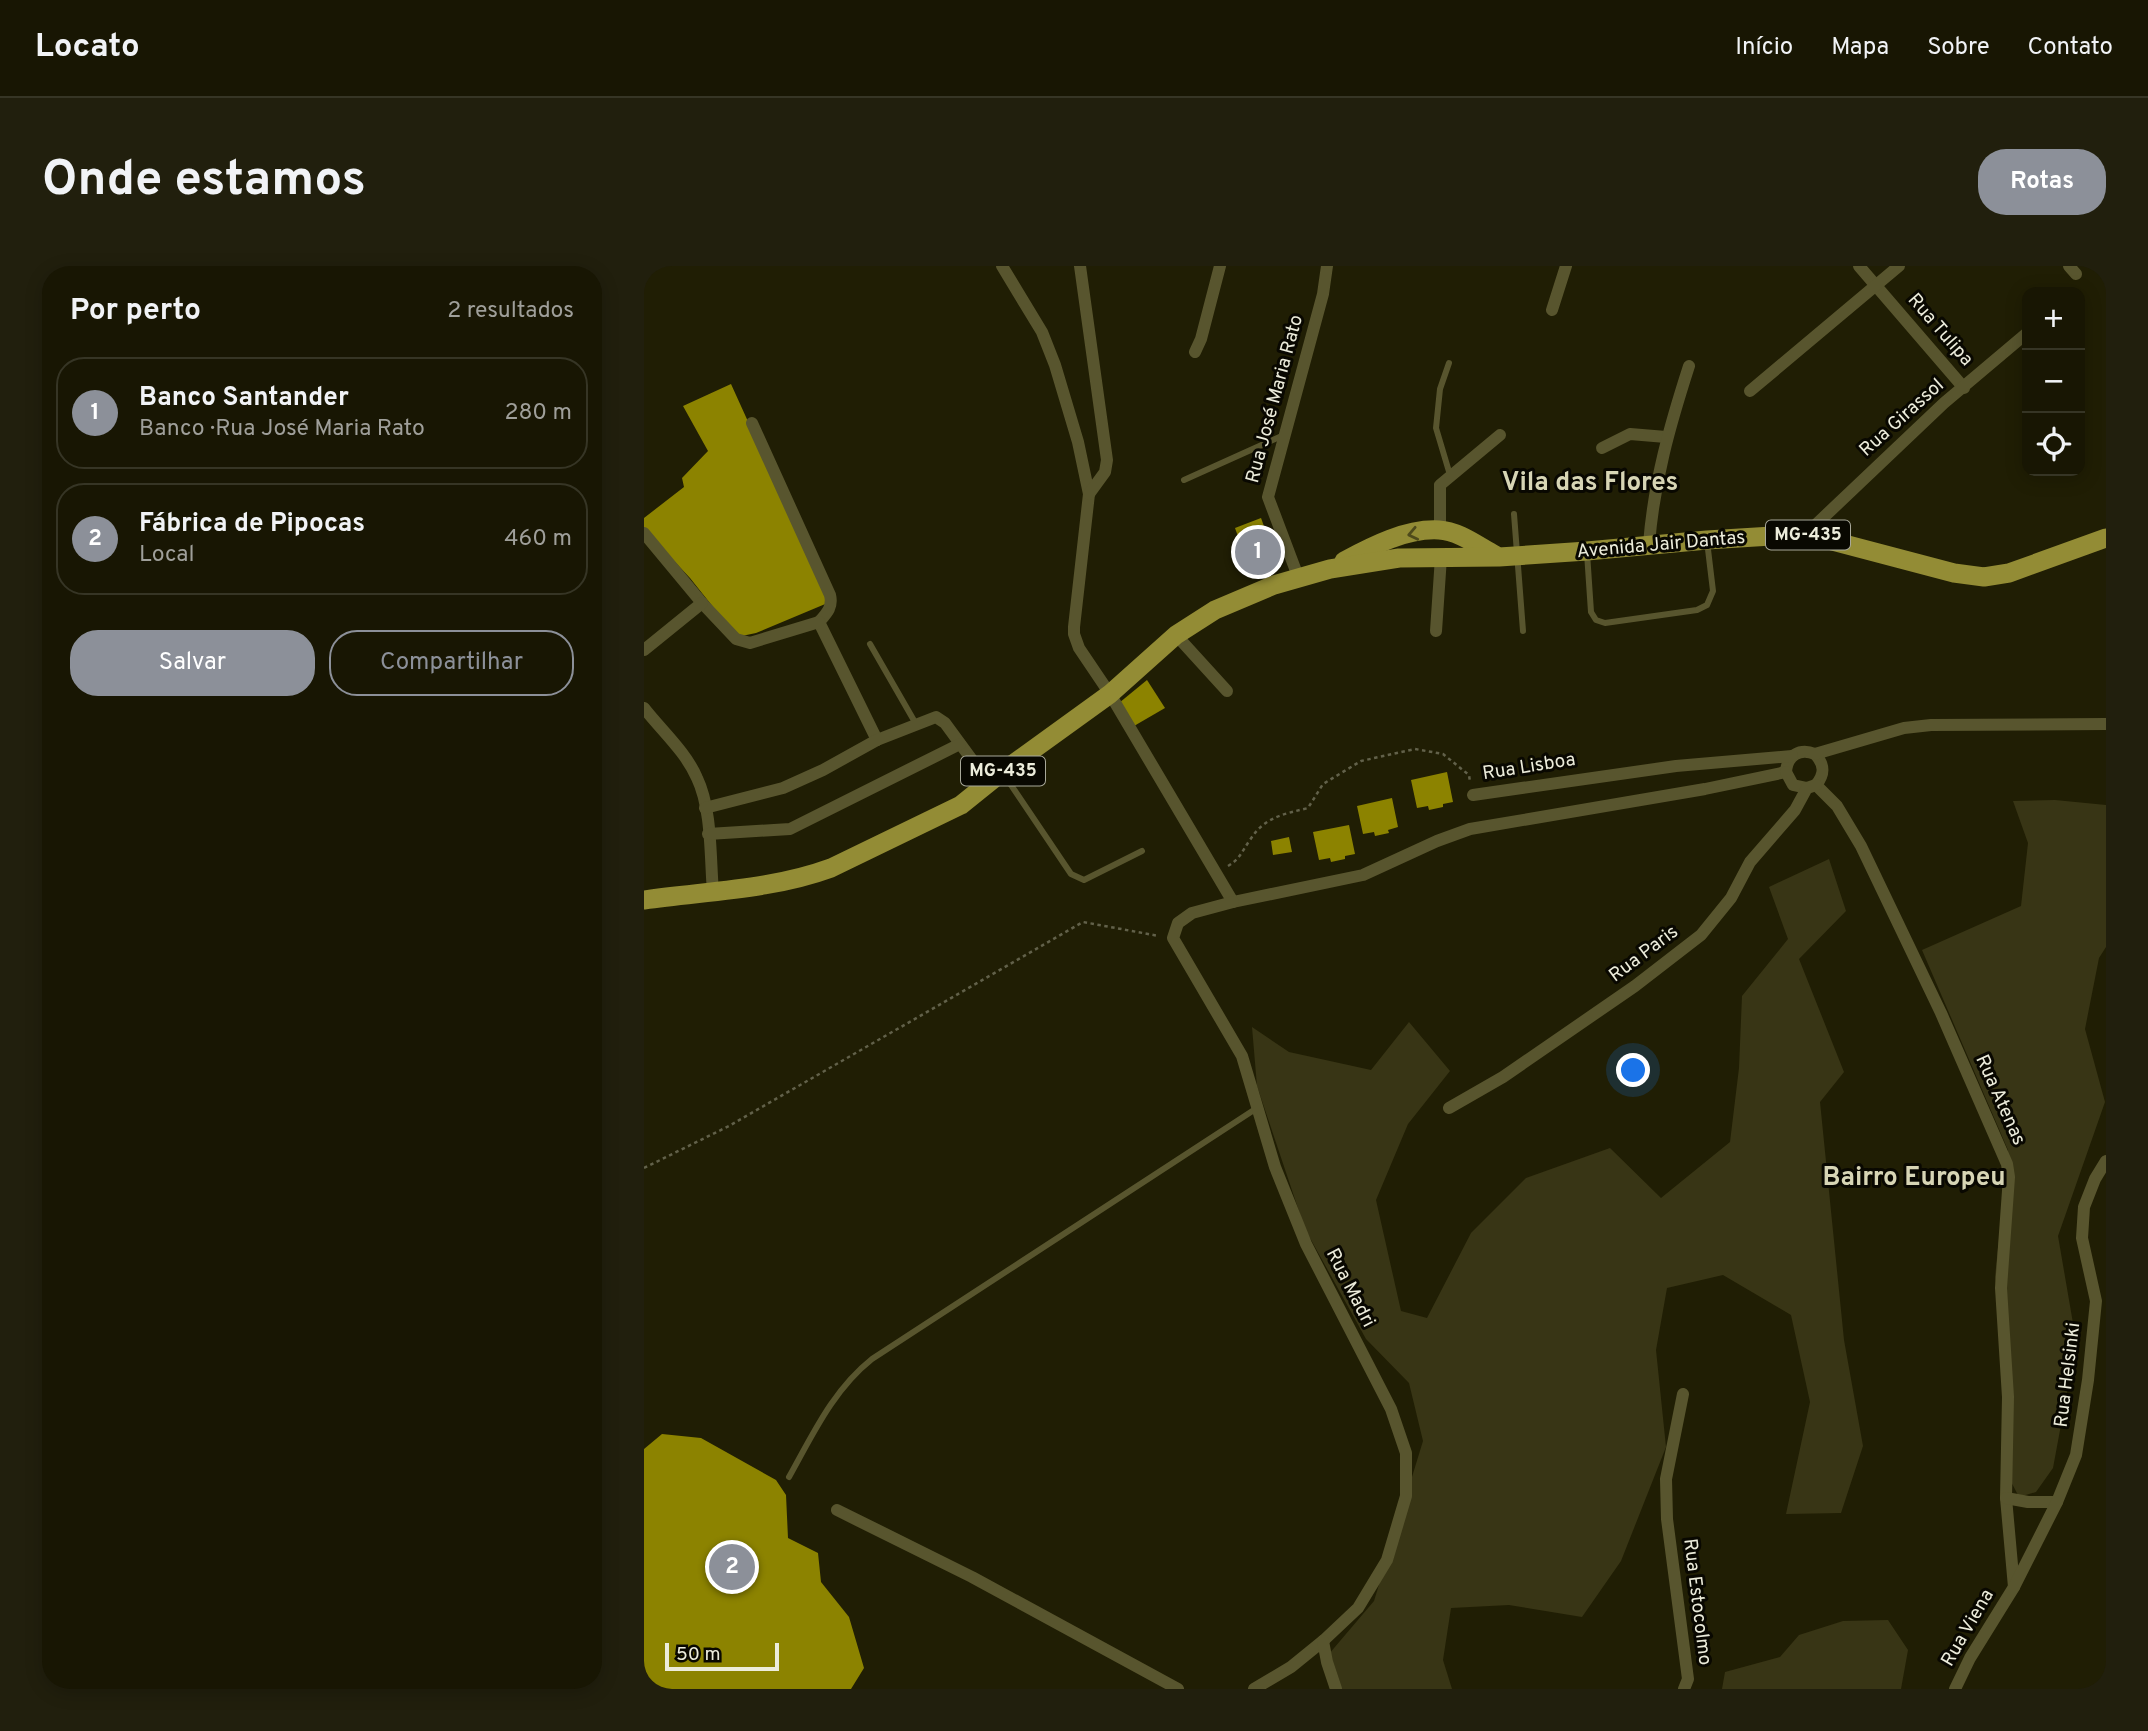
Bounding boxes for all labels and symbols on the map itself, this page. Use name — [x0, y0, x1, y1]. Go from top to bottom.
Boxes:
street label: Rua Tulipa — [1902, 289, 1978, 371]
street label: Rua José Maria Rato — [1241, 312, 1309, 486]
street label: Rua Girassol — [1855, 374, 1949, 462]
district label: Vila das Flores — [1502, 467, 1678, 500]
road number: MG-435 — [1766, 521, 1850, 550]
one-way arrow — [1407, 525, 1419, 540]
pin: 1 — [1235, 526, 1281, 578]
street label: Avenida Jair Dantas — [1576, 526, 1746, 564]
street label: Rua Lisboa — [1481, 748, 1577, 786]
road number: MG-435 — [961, 756, 1045, 786]
street label: Rua Paris — [1605, 920, 1683, 988]
street label: Rua Atenas — [1969, 1051, 2031, 1149]
your location — [1616, 1053, 1650, 1087]
district label: Bairro Europeu — [1822, 1162, 2006, 1195]
street label: Rua Madri — [1320, 1244, 1380, 1332]
street label: Rua Helsinki — [2050, 1321, 2086, 1429]
street label: Rua Estocolmo — [1677, 1537, 1717, 1667]
pin: 2 — [709, 1541, 755, 1593]
street label: Rua Viena — [1936, 1585, 2000, 1671]
scale bar — [665, 1640, 779, 1672]

